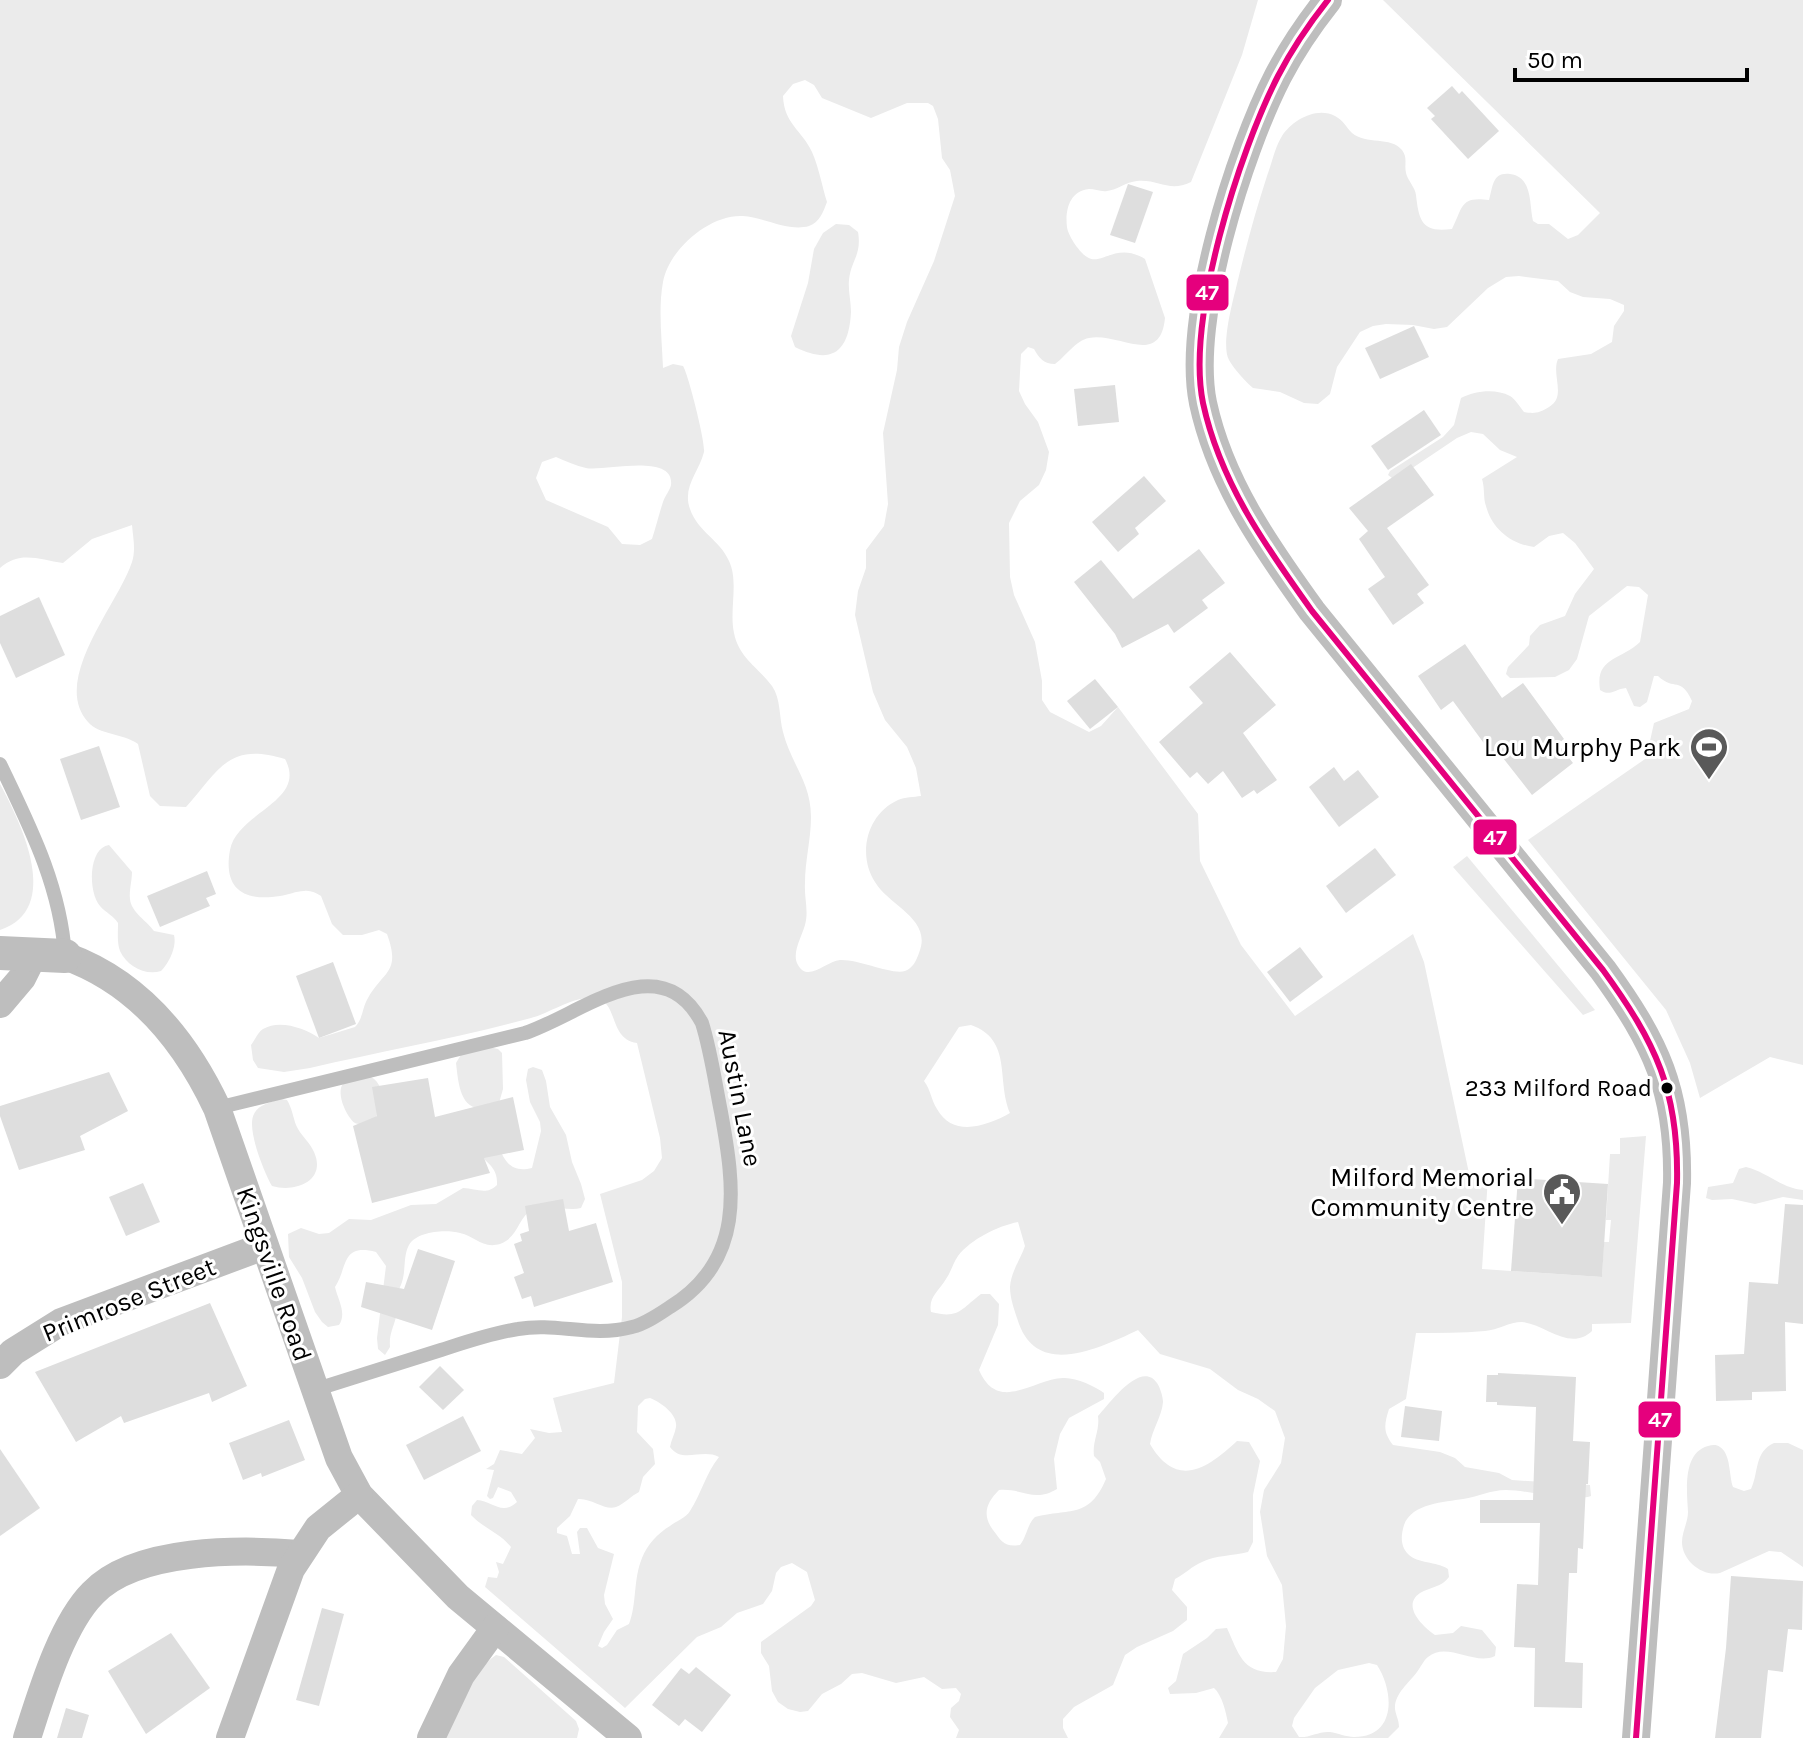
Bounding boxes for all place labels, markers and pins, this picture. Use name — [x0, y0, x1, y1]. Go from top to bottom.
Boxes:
sports icon: Lou Murphy Park — [1688, 726, 1730, 781]
place label: Lou Murphy Park — [1484, 732, 1681, 763]
place label: 233 Milford Road — [1465, 1074, 1652, 1102]
marker: 233 Milford Road — [1659, 1080, 1675, 1096]
place label: Milford Memorial Community Centre — [1310, 1162, 1534, 1223]
public building icon: Milford Memorial Community Centre — [1541, 1171, 1583, 1226]

